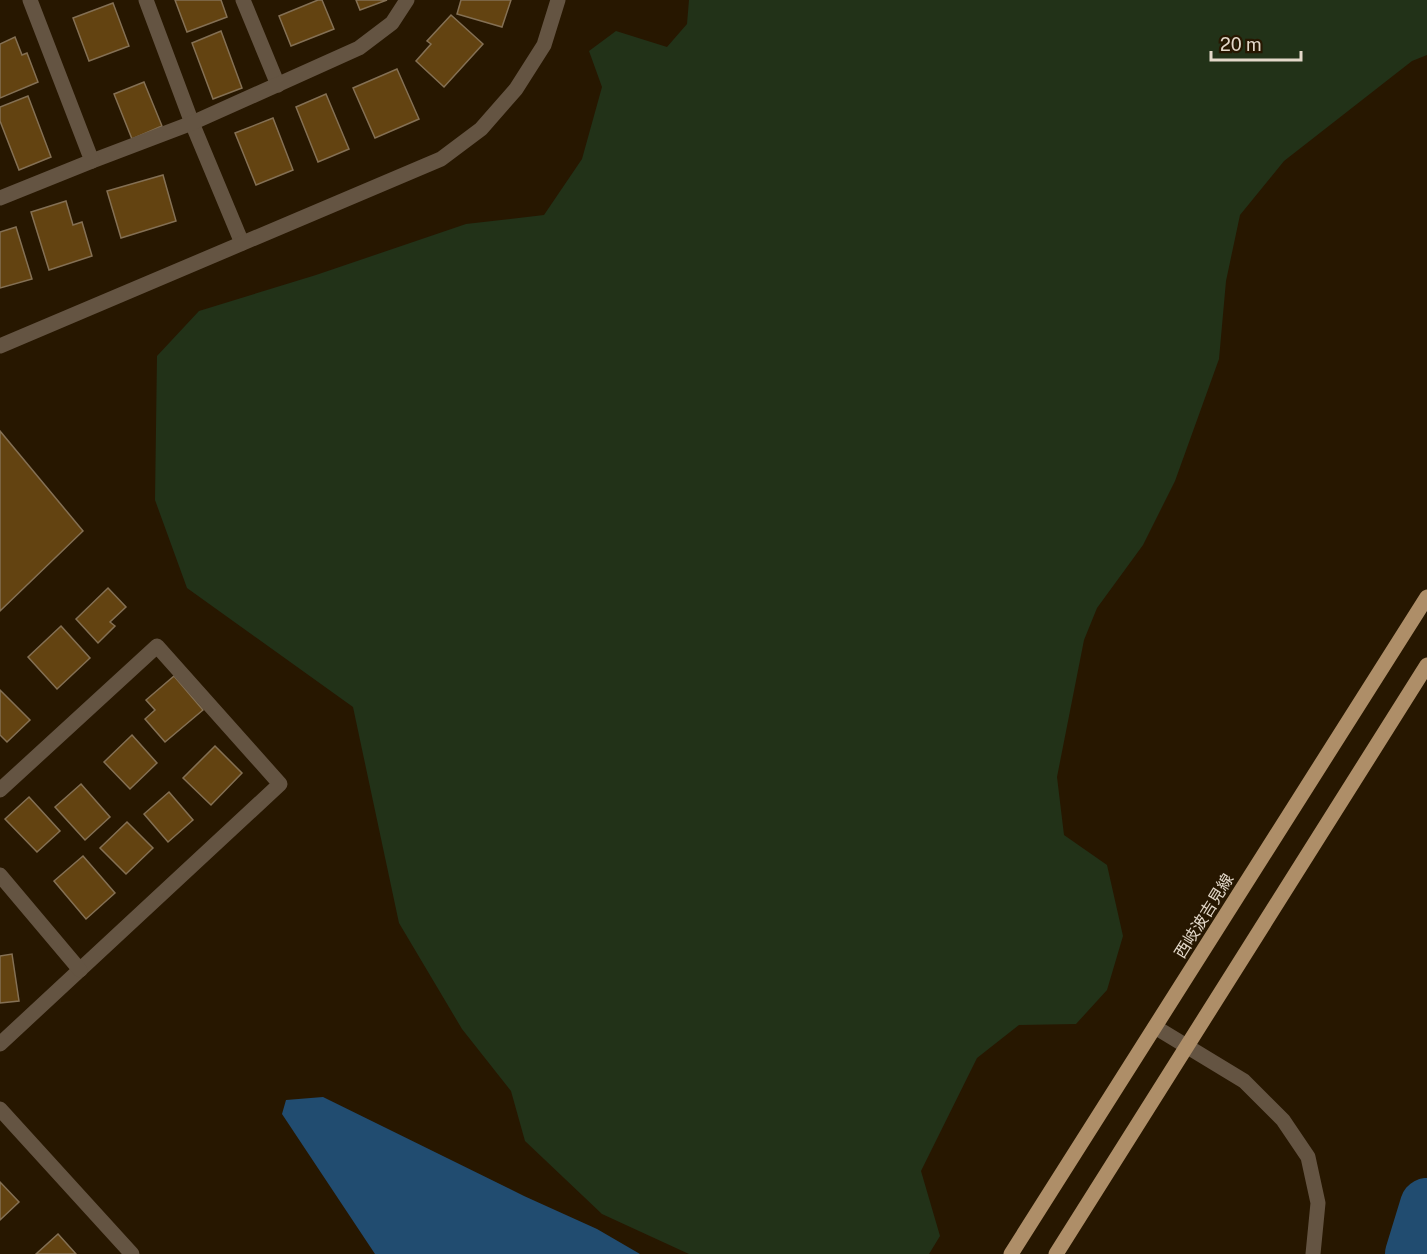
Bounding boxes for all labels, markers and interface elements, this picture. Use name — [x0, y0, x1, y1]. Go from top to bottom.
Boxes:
scale bar — [1211, 24, 1301, 62]
text: 20 m — [1220, 34, 1262, 55]
street label: 西岐波吉見線 — [1171, 870, 1237, 962]

